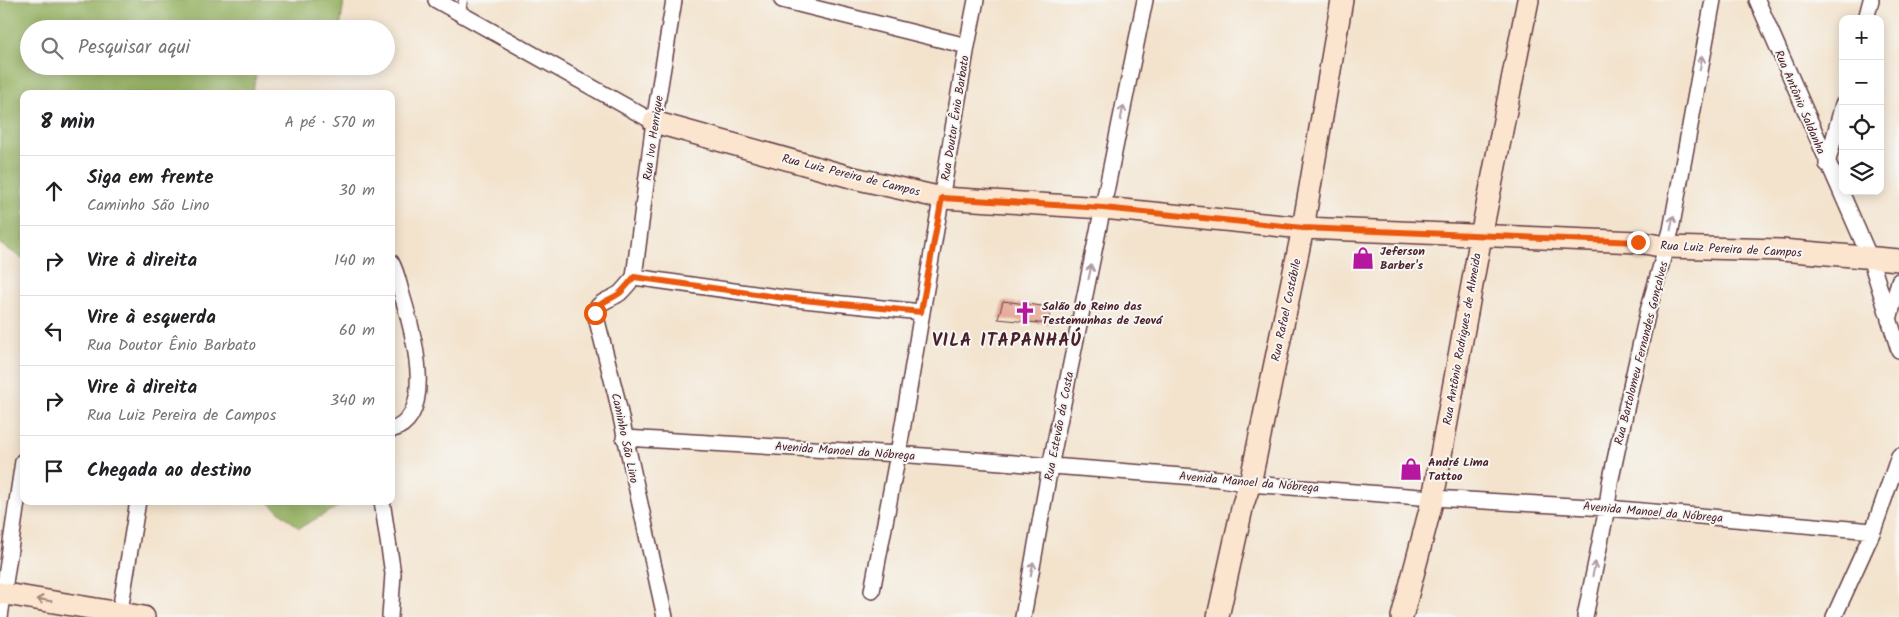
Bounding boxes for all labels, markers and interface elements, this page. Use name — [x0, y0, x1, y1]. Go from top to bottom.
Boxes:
map controls — [1839, 15, 1884, 195]
button: + — [1839, 15, 1884, 60]
search box — [20, 20, 395, 75]
text: Pesquisar aqui — [78, 33, 190, 63]
icon: search — [38, 34, 66, 62]
street label: Rua Antônio Saldanha — [1769, 47, 1830, 158]
street label: Rua Doutor Ênio Barbato — [936, 54, 975, 182]
one-way arrow — [1697, 56, 1707, 72]
button: − — [1839, 60, 1884, 105]
street label: Rua Ivo Henrique — [638, 94, 669, 182]
one-way arrow — [1118, 105, 1127, 121]
button: locate — [1839, 105, 1884, 150]
text: 8 min — [40, 106, 95, 139]
text: A pé · 570 m — [284, 110, 375, 135]
street label: Rua Luiz Pereira de Campos — [780, 149, 922, 202]
button: layers — [1839, 150, 1884, 195]
text: Siga em frente — [87, 163, 214, 193]
icon: ahead — [40, 177, 68, 205]
text: 30 m — [339, 178, 375, 203]
text: Caminho São Lino — [87, 193, 209, 218]
one-way arrow — [1668, 216, 1677, 232]
route end — [1627, 231, 1650, 254]
street label: Rua Luiz Pereira de Campos — [1660, 236, 1802, 263]
place label: Jeferson Barber's — [1380, 242, 1425, 275]
shop icon: Jeferson Barber's — [1350, 245, 1376, 271]
text: Vire à direita — [87, 246, 197, 276]
icon: right — [40, 247, 68, 275]
text: 140 m — [334, 248, 375, 273]
street label: Rua Antônio Rodrigues de Almeida — [1438, 251, 1487, 427]
street label: Rua Rafael Costábile — [1266, 256, 1307, 363]
street label: Rua Bartolomeu Fernandes Gonçalves — [1609, 259, 1674, 447]
one-way arrow — [1086, 265, 1095, 281]
place label: Salão do Reino das Testemunhas de Jeová — [1042, 297, 1164, 330]
church icon: Salão do Reino das Testemunhas de Jeová — [1012, 300, 1038, 326]
route start — [584, 302, 607, 325]
text: Vire à esquerda — [87, 303, 216, 333]
icon: left — [40, 317, 68, 345]
text: 60 m — [339, 318, 375, 343]
district label: VILA ITAPANHAÚ — [932, 327, 1082, 356]
text: Rua Doutor Ênio Barbato — [87, 333, 256, 358]
street label: Rua Estevão da Costa — [1040, 370, 1079, 482]
text: Vire à direita — [87, 373, 197, 403]
icon: right — [40, 387, 68, 415]
text: 340 m — [330, 388, 375, 413]
street label: Caminho São Lino — [606, 391, 643, 485]
text: Rua Luiz Pereira de Campos — [87, 403, 276, 428]
street label: Avenida Manoel da Nóbrega — [774, 437, 916, 466]
place label: André Lima Tattoo — [1428, 453, 1489, 486]
text: Chegada ao destino — [87, 456, 252, 486]
shop icon: André Lima Tattoo — [1398, 456, 1424, 482]
icon: arrive — [40, 457, 68, 485]
street label: Avenida Manoel da Nóbrega — [1178, 467, 1320, 498]
street label: Avenida Manoel da Nóbrega — [1582, 497, 1724, 528]
one-way arrow — [1027, 561, 1037, 577]
one-way arrow — [1590, 562, 1600, 578]
one-way arrow — [37, 595, 53, 605]

